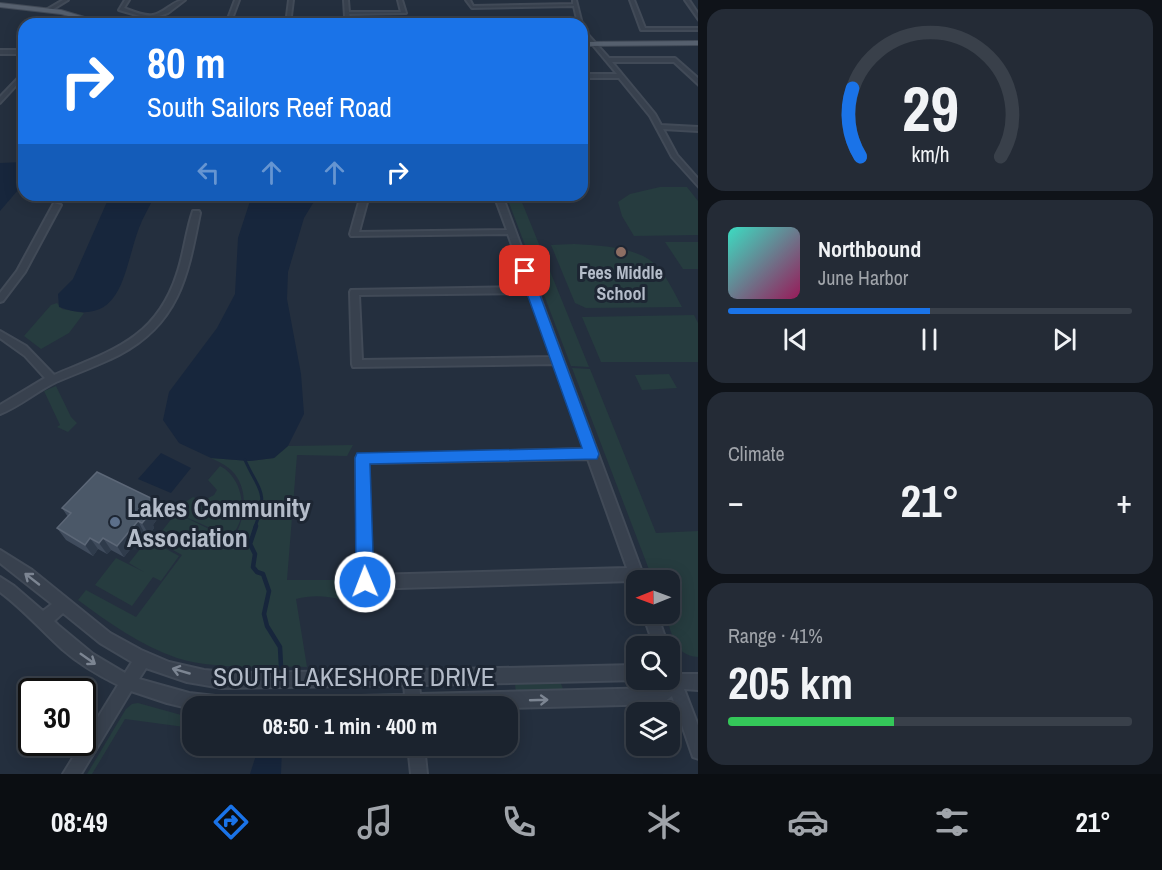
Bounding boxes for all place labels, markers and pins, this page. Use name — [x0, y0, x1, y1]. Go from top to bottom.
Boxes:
pin — [499, 245, 550, 296]
marker: Fees Middle School — [614, 245, 628, 259]
place label: Fees Middle School — [579, 260, 663, 306]
place label: Lakes Community Association — [127, 490, 311, 555]
marker: Lakes Community Association — [108, 515, 122, 529]

